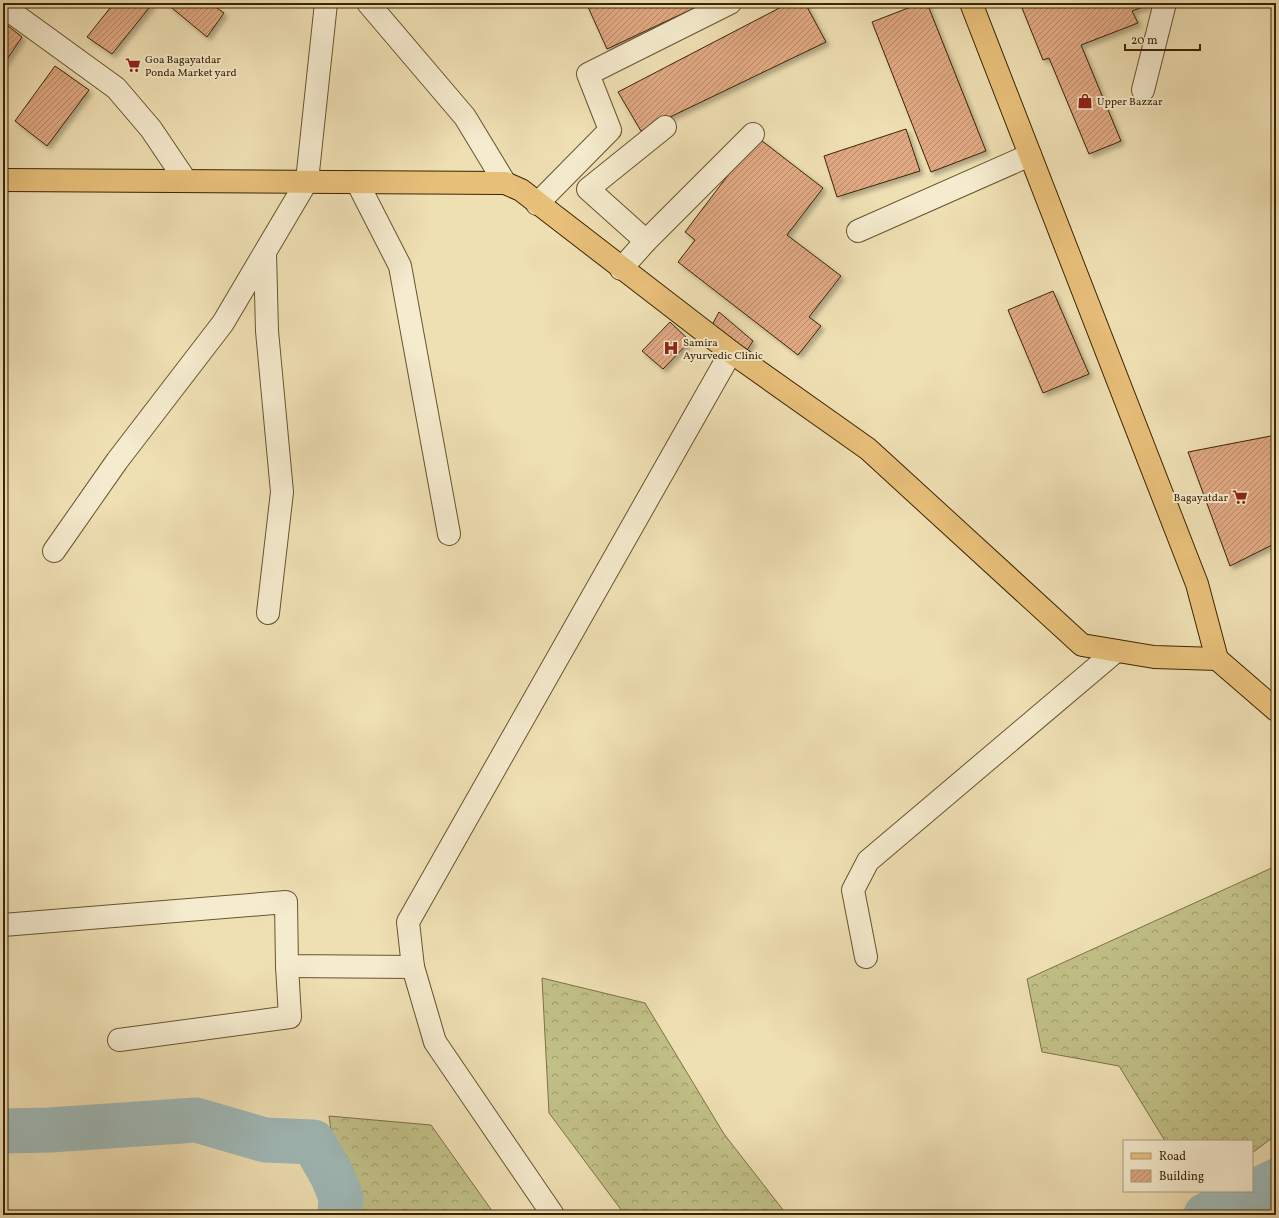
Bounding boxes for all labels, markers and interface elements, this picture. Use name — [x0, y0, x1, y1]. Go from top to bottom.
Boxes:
scale bar — [1125, 26, 1200, 52]
text: 20 m — [1131, 33, 1158, 49]
place label: Goa Bagayatdar Ponda Market yard — [145, 53, 237, 81]
supermarket icon: Goa Bagayatdar Ponda Market yard — [124, 56, 142, 74]
shop icon: Upper Bazzar — [1076, 92, 1094, 110]
place label: Upper Bazzar — [1097, 95, 1163, 110]
place label: Samira Ayurvedic Clinic — [683, 336, 763, 364]
hospital icon: Samira Ayurvedic Clinic — [662, 339, 680, 357]
supermarket icon: Bagayatdar — [1231, 488, 1249, 506]
place label: Bagayatdar — [1174, 491, 1228, 506]
legend — [1123, 1140, 1253, 1192]
text: Road — [1159, 1149, 1186, 1165]
text: Building — [1159, 1169, 1204, 1185]

